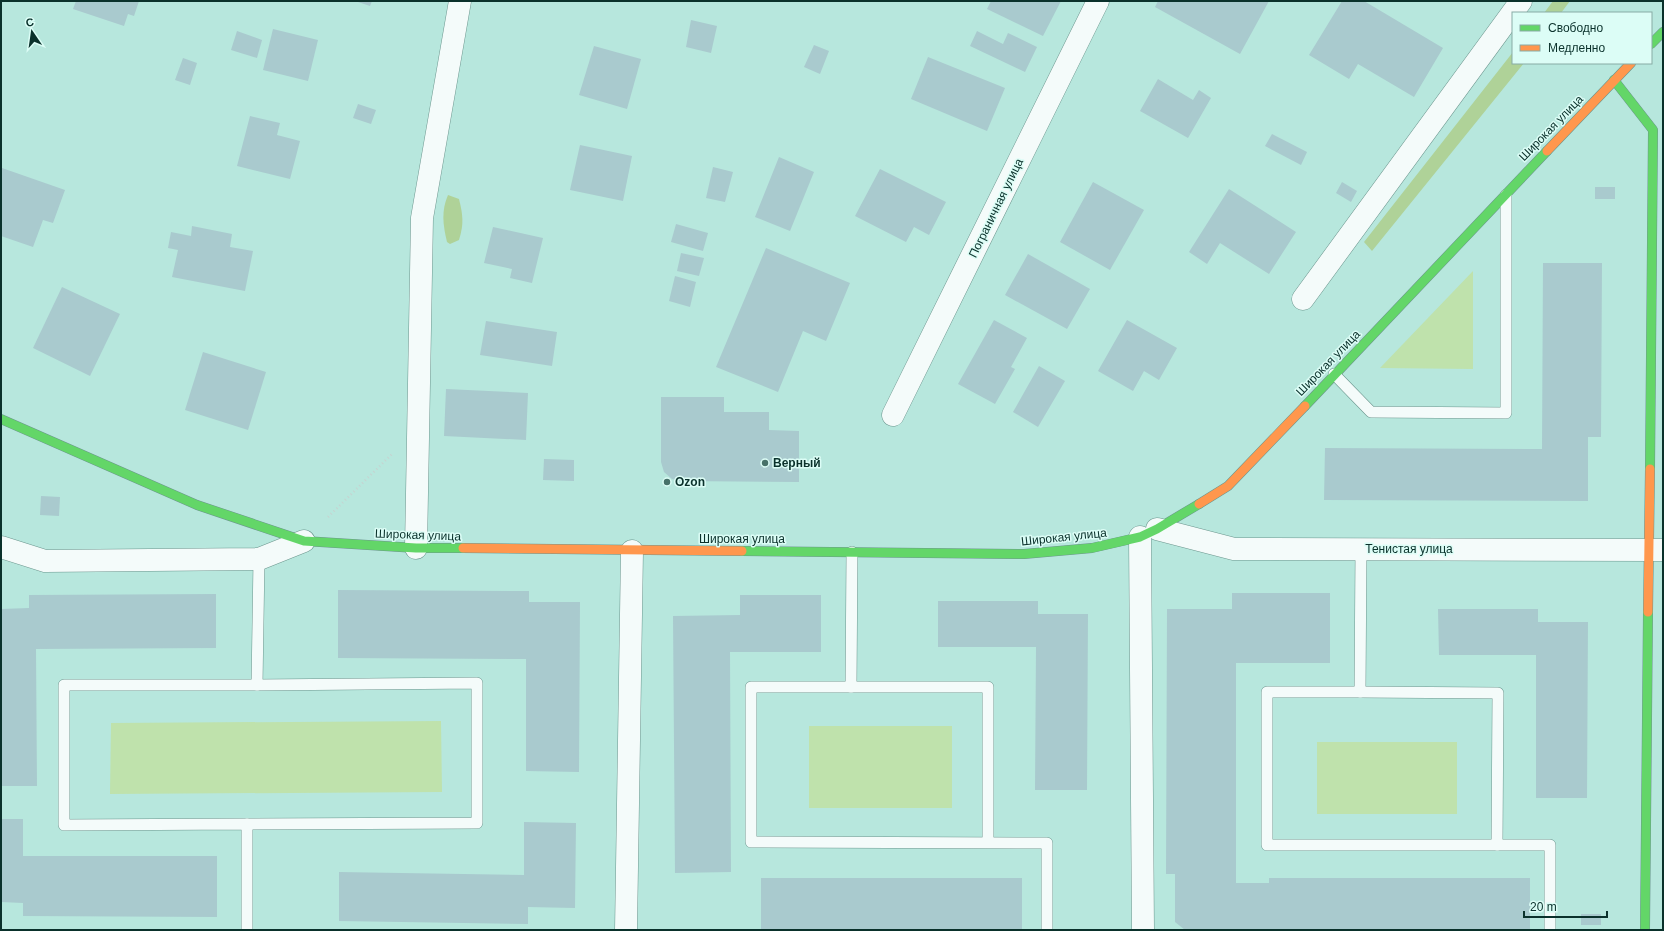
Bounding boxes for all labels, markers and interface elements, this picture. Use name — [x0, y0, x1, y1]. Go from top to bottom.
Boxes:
north arrow — [12, 12, 52, 52]
legend — [1512, 12, 1652, 64]
text: С — [25, 16, 35, 29]
text: Свободно — [1548, 21, 1603, 35]
text: Медленно — [1548, 41, 1605, 55]
street label: Широкая улица — [1516, 92, 1586, 164]
street label: Пограничная улица — [966, 156, 1026, 260]
street label: Широкая улица — [1293, 327, 1363, 399]
place label: Верный — [773, 456, 821, 470]
marker: Верный — [760, 458, 770, 468]
place label: Ozon — [675, 475, 705, 489]
marker: Ozon — [662, 477, 672, 487]
street label: Широкая улица — [1020, 526, 1108, 548]
street label: Широкая улица — [375, 527, 462, 544]
street label: Широкая улица — [699, 532, 785, 546]
street label: Тенистая улица — [1365, 542, 1453, 556]
scale bar — [1524, 893, 1607, 919]
text: 20 m — [1530, 900, 1557, 914]

